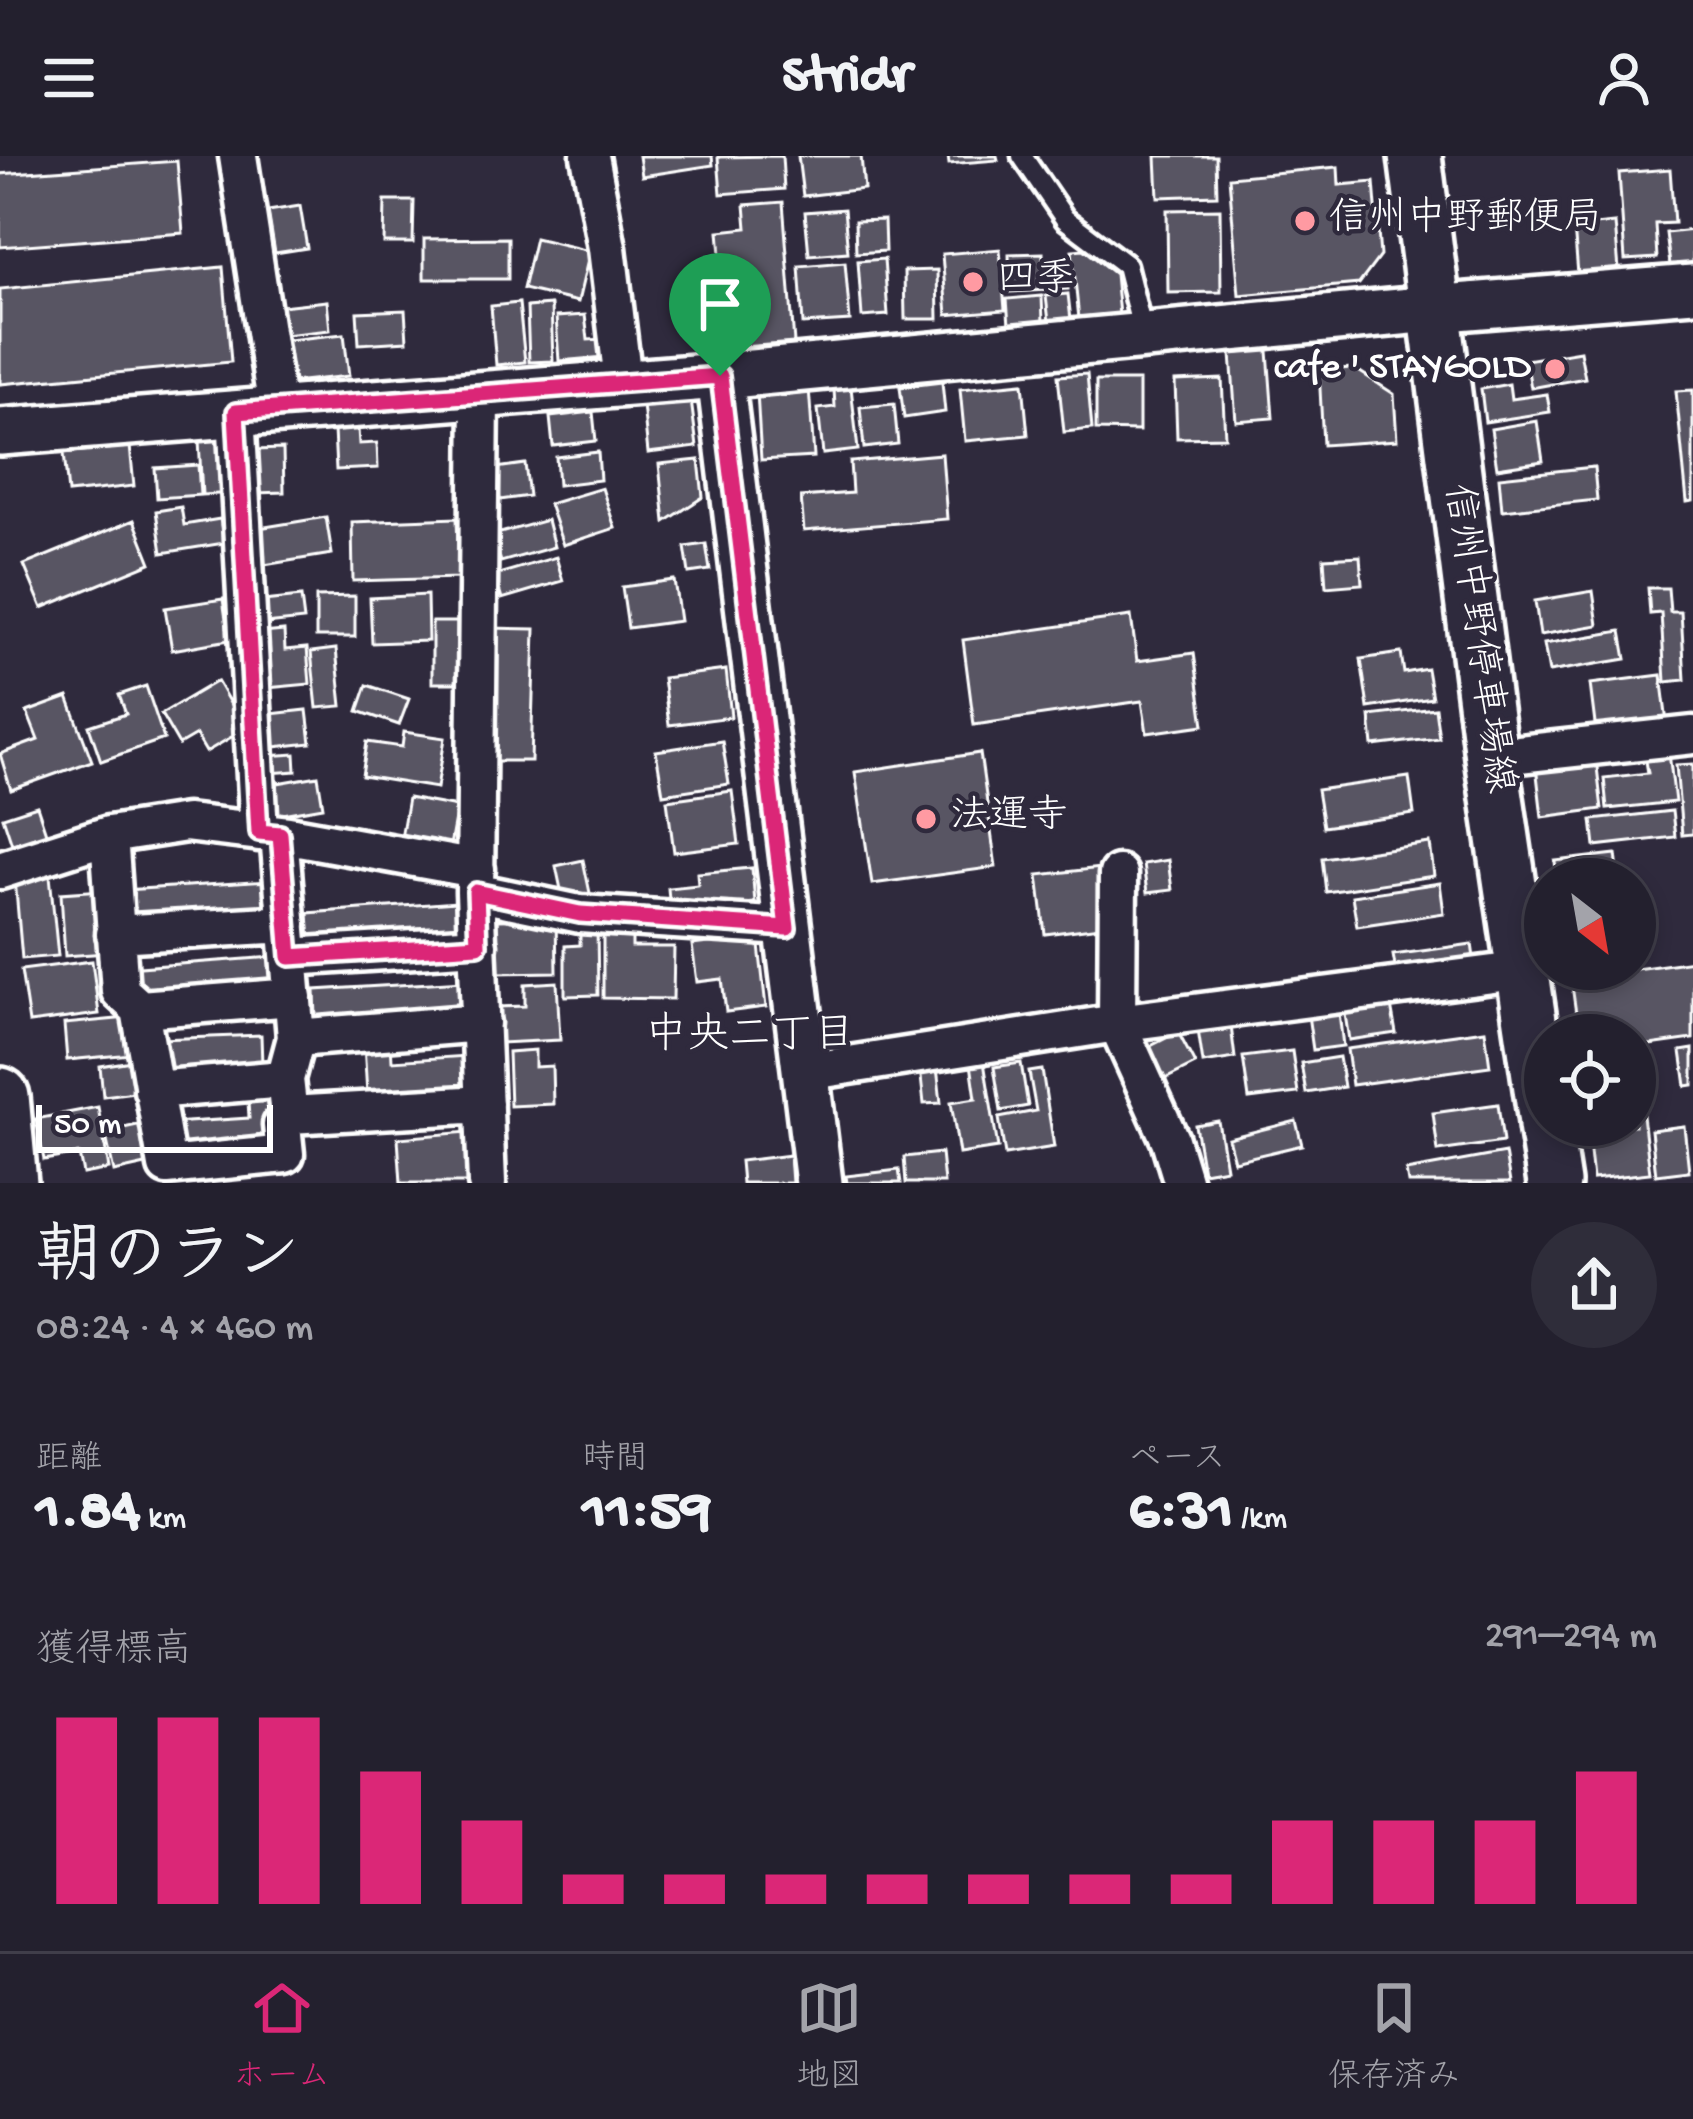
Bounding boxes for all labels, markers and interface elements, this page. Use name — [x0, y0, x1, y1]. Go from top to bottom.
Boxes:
icon: menu — [36, 45, 102, 111]
icon: person — [1591, 45, 1657, 111]
text: Stridr — [782, 46, 911, 110]
place label: 信州中野郵便局 — [1329, 196, 1602, 244]
marker: 信州中野郵便局 — [1292, 208, 1318, 234]
pin — [669, 253, 771, 376]
place label: 四季 — [997, 257, 1075, 305]
marker: 四季 — [960, 269, 986, 295]
icon: arrive — [687, 271, 753, 337]
place label: cafe ' STAYGOLD — [1274, 346, 1532, 392]
marker: cafe ' STAYGOLD — [1542, 356, 1568, 382]
street label: 信州中野停車場線 — [1432, 481, 1522, 797]
place label: 法運寺 — [950, 794, 1067, 842]
marker: 法運寺 — [913, 806, 939, 832]
north arrow — [1524, 858, 1656, 990]
map controls — [1524, 858, 1656, 1146]
district label: 中央二丁目 — [645, 1011, 855, 1063]
button: locate — [1524, 1014, 1656, 1146]
scale bar — [36, 1099, 273, 1152]
text: 50 m — [54, 1107, 121, 1145]
button: share — [1531, 1222, 1657, 1348]
text: 朝のラン — [36, 1223, 300, 1301]
text: 08:24 · 4 × 460 m — [36, 1307, 313, 1353]
text: 距離 — [36, 1442, 102, 1480]
text: 時間 — [582, 1442, 648, 1480]
text: ペース — [1129, 1442, 1226, 1480]
text: 1.84 — [36, 1480, 140, 1550]
text: 11:59 — [582, 1480, 711, 1550]
text: 6:31 — [1129, 1480, 1233, 1550]
text: km — [140, 1501, 186, 1539]
text: /km — [1233, 1501, 1287, 1539]
text: 291–294 m — [1485, 1615, 1657, 1661]
text: 獲得標高 — [36, 1630, 192, 1676]
tab: ホーム — [233, 1975, 331, 2098]
tab: 地図 — [796, 1975, 862, 2098]
tab: 保存済み — [1328, 1975, 1460, 2098]

